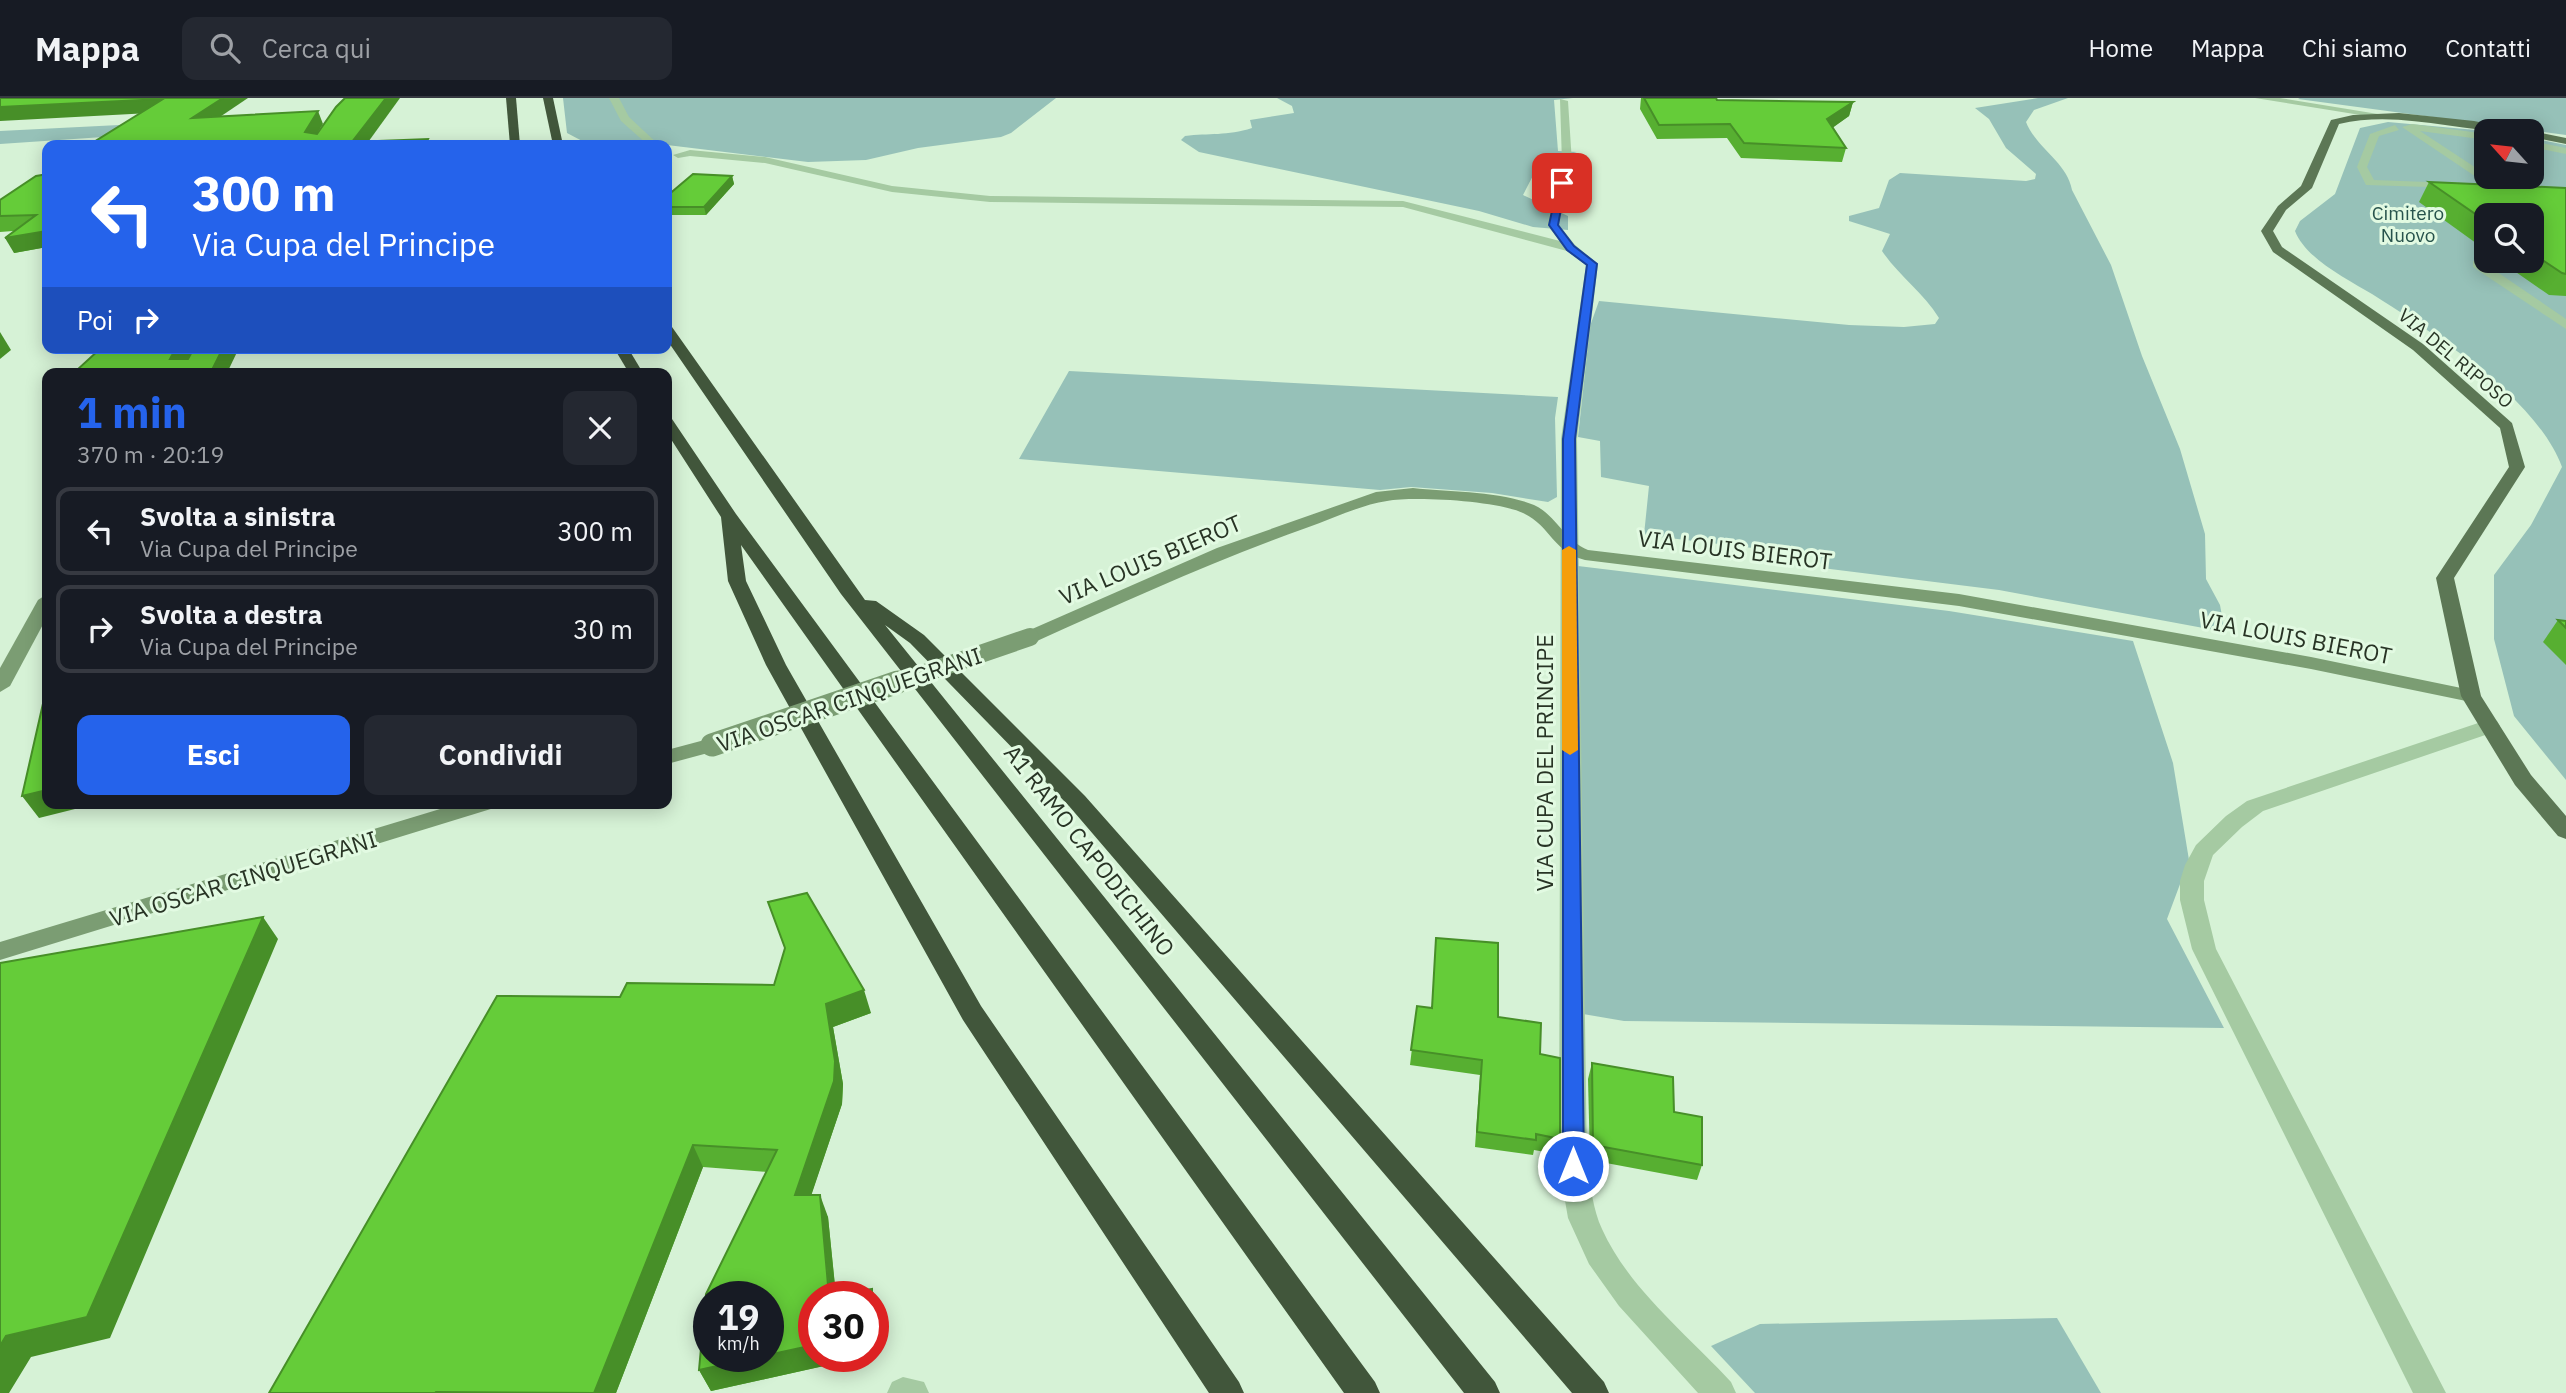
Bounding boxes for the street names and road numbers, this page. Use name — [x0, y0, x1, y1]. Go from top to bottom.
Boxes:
street label: VIA DEL RIPOSO — [2394, 303, 2518, 413]
street label: VIA LOUIS BIEROT — [1054, 507, 1246, 611]
street label: VIA LOUIS BIEROT — [1636, 522, 1834, 576]
street label: VIA LOUIS BIEROT — [2197, 604, 2395, 670]
street label: VIA CUPA DEL PRINCIPE — [1529, 634, 1559, 892]
street label: VIA OSCAR CINQUEGRANI — [713, 640, 985, 758]
street label: A1 RAMO CAPODICHINO — [998, 738, 1182, 962]
street label: VIA OSCAR CINQUEGRANI — [106, 823, 380, 933]

